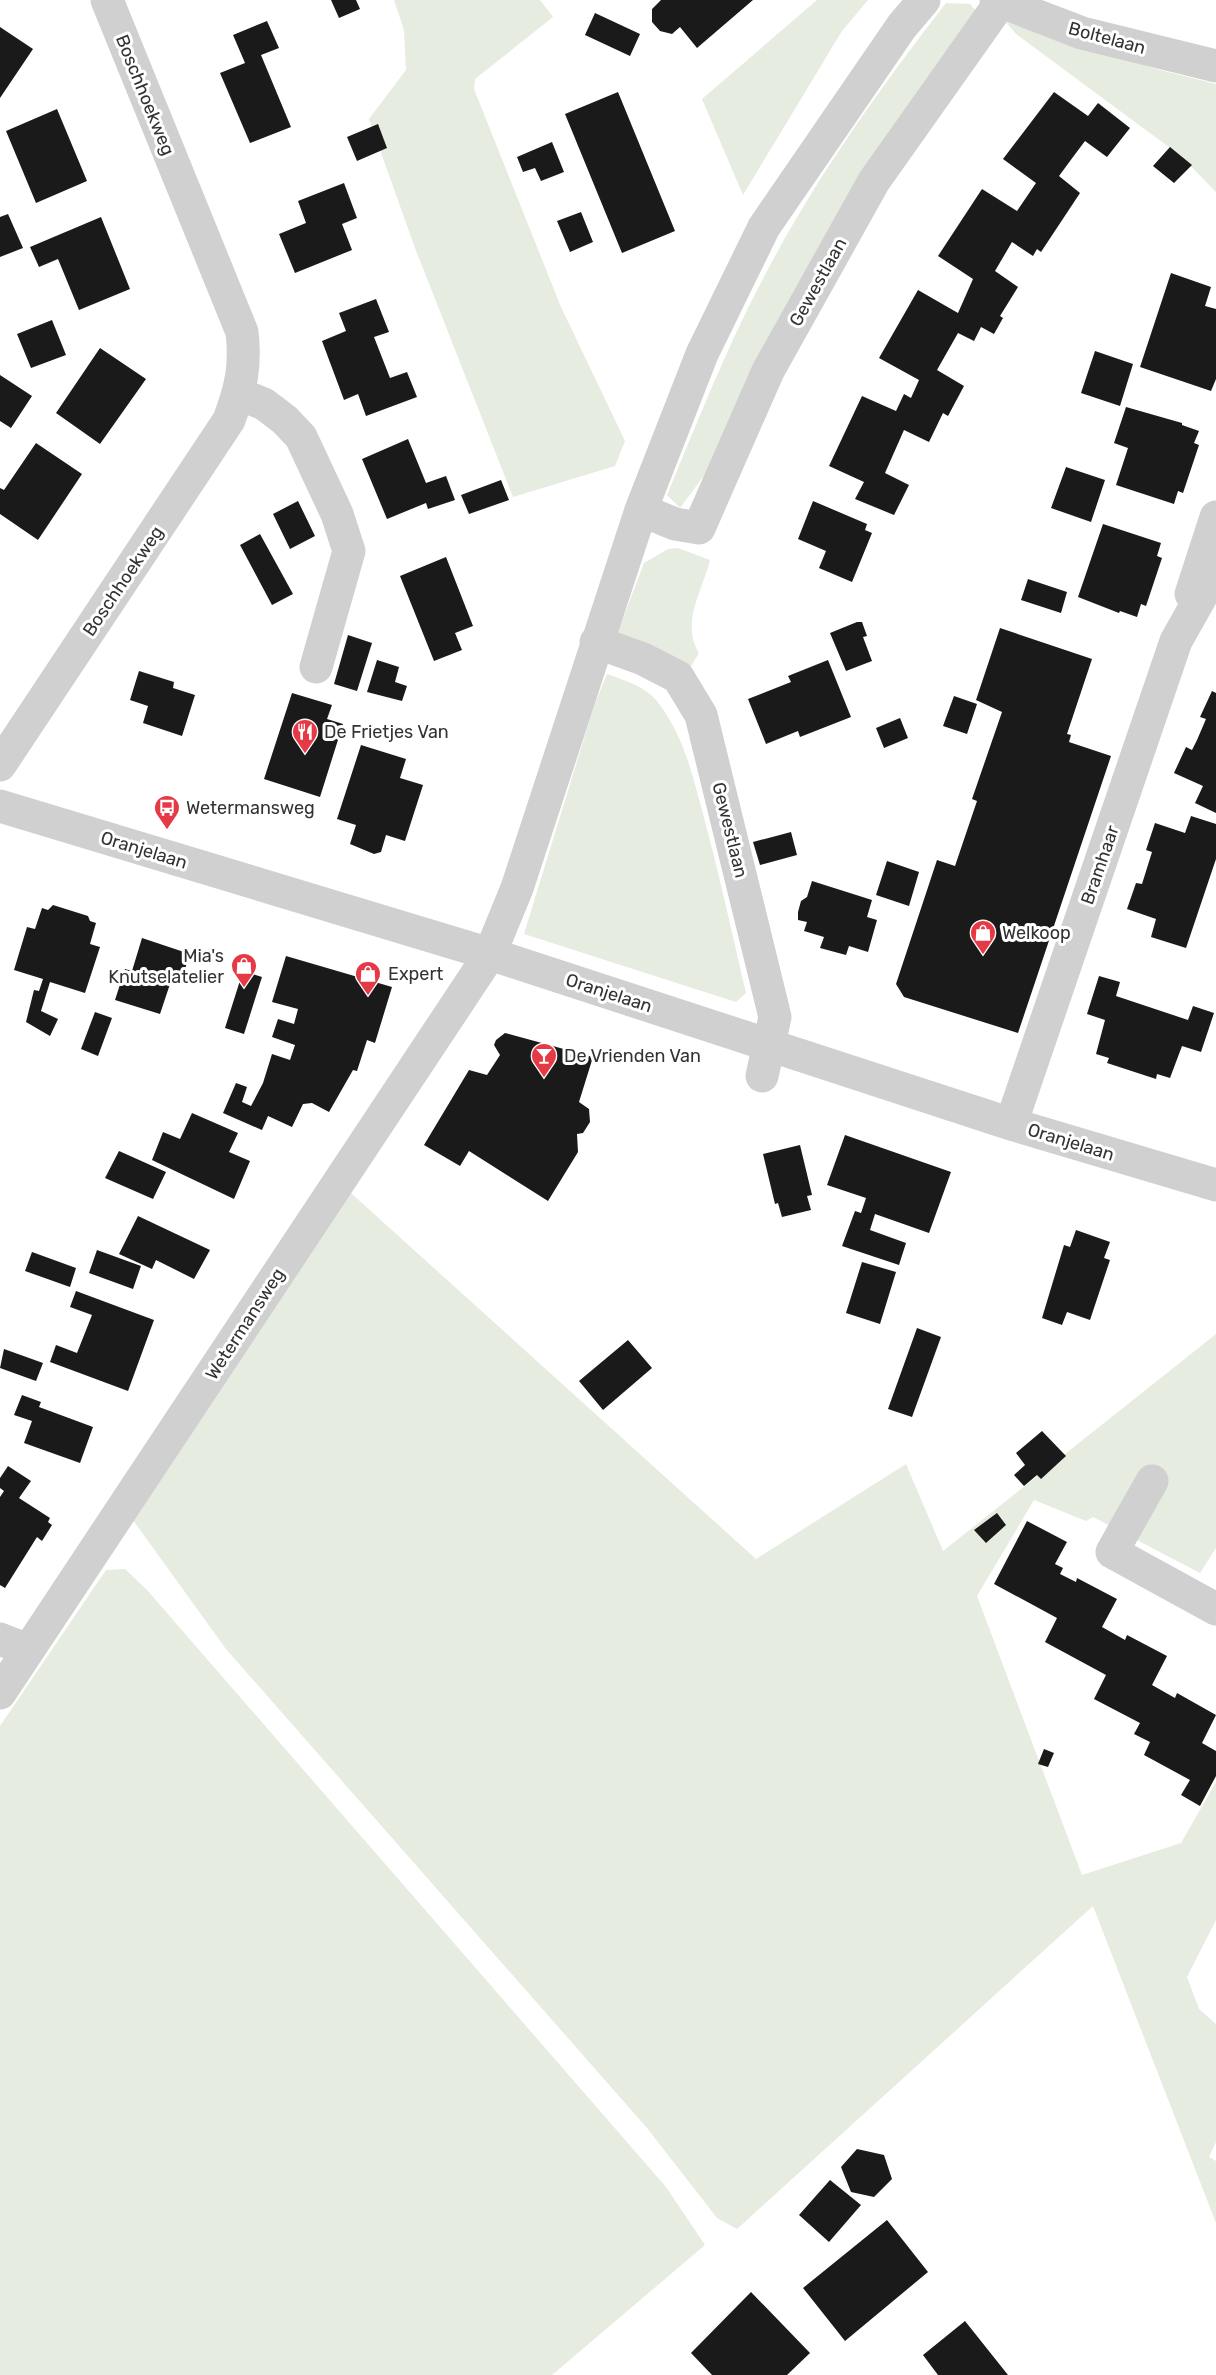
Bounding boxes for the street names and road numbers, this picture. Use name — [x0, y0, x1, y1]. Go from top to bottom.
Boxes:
street label: Boltelaan — [1066, 17, 1148, 59]
street label: Boschhoekweg — [111, 31, 179, 159]
street label: Gewestlaan — [785, 234, 851, 330]
street label: Boschhoekweg — [78, 522, 168, 640]
street label: Gewestlaan — [708, 780, 752, 880]
street label: Bramhaar — [1076, 822, 1124, 908]
street label: Oranjelaan — [98, 826, 190, 874]
street label: Oranjelaan — [563, 969, 655, 1017]
street label: Oranjelaan — [1025, 1118, 1117, 1166]
street label: Wetermansweg — [201, 1264, 289, 1384]

